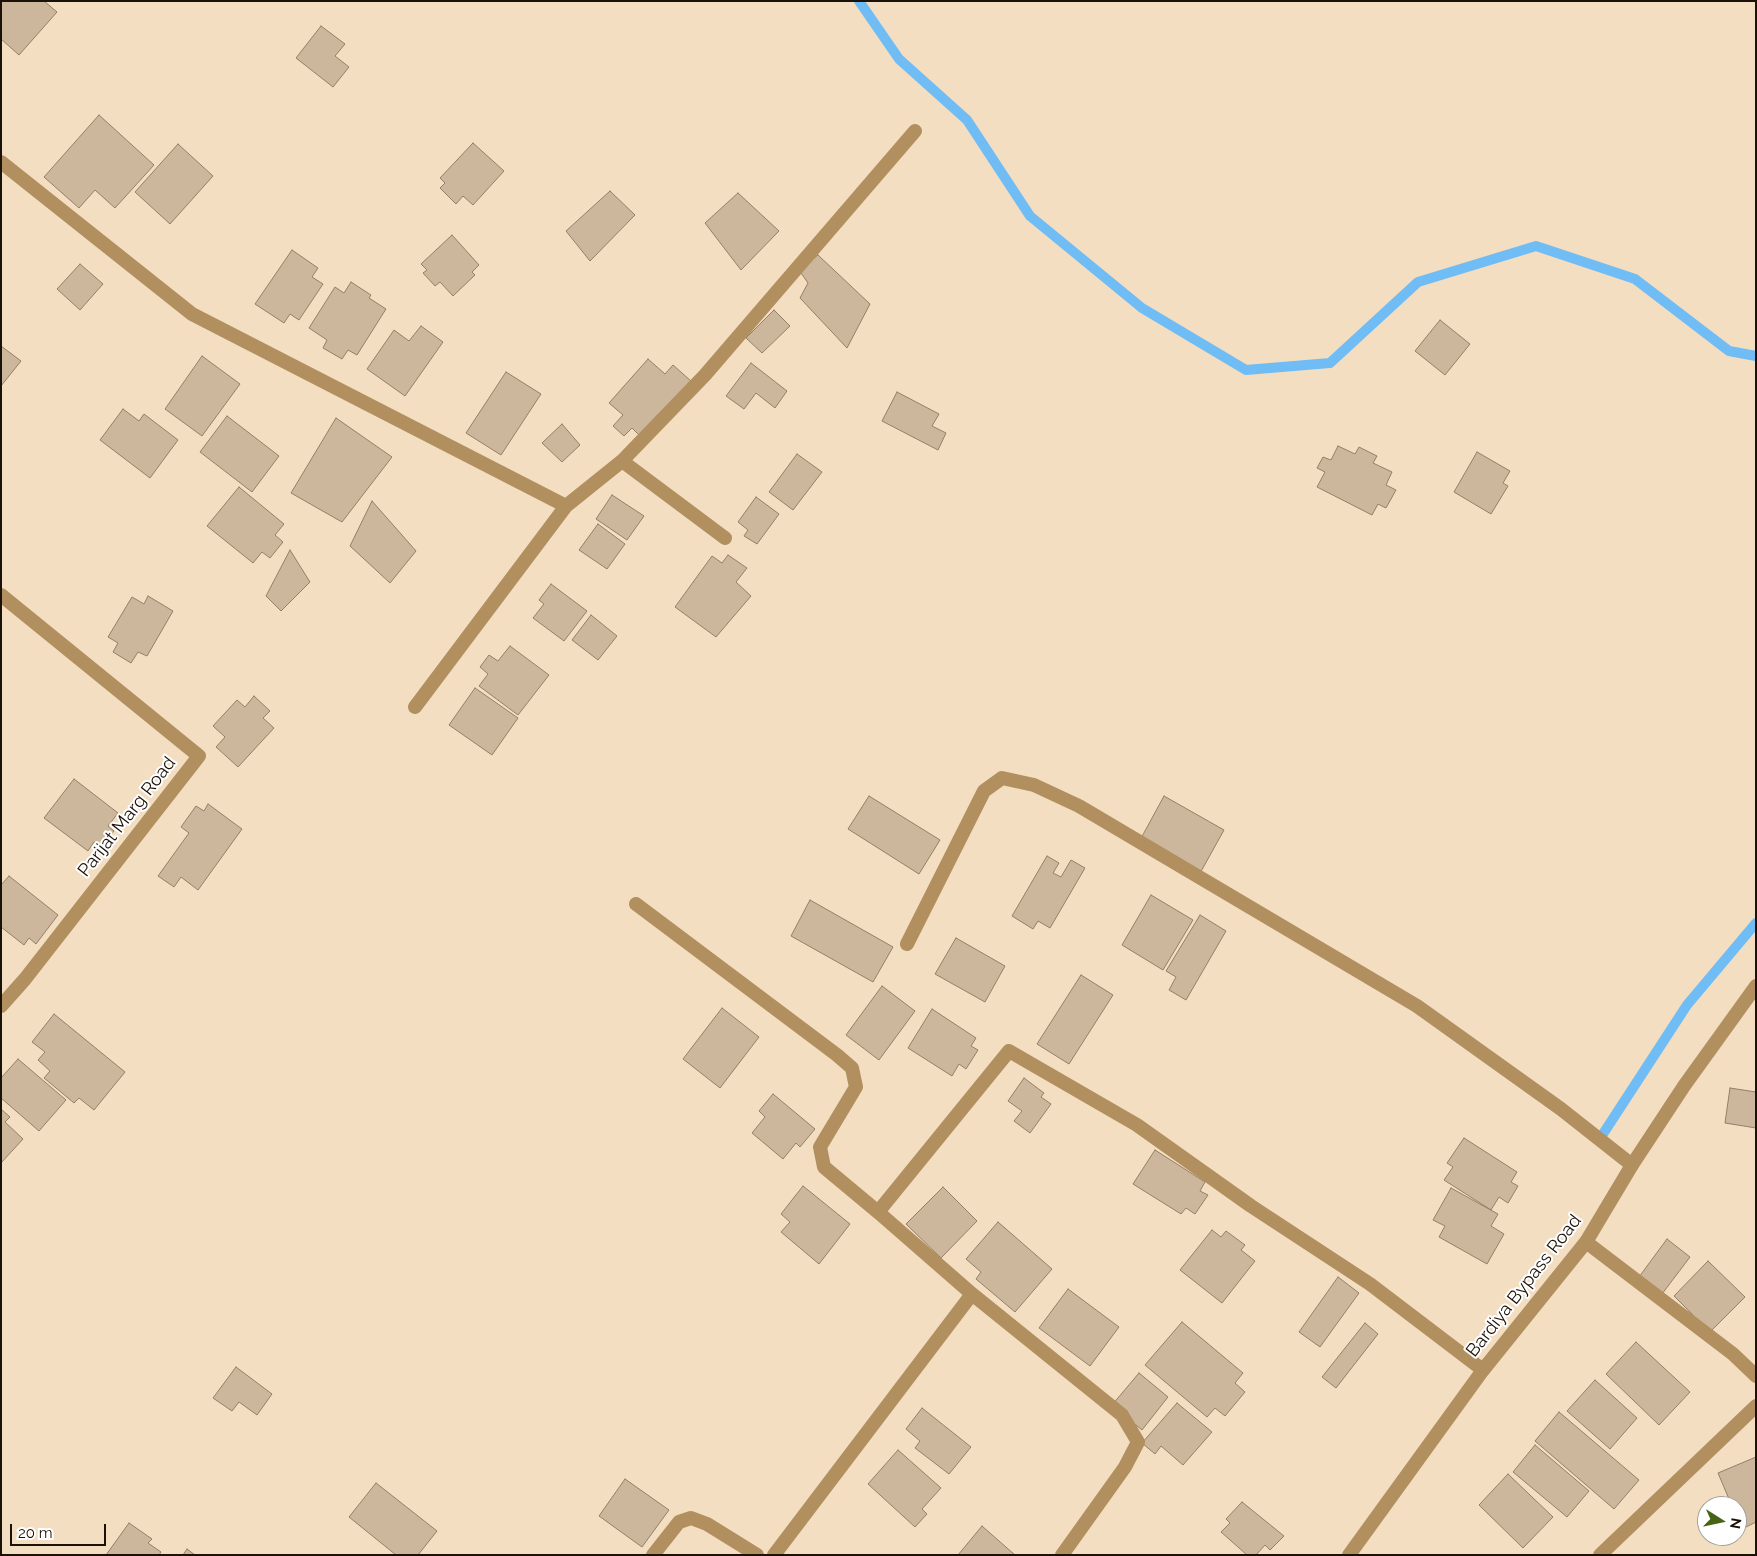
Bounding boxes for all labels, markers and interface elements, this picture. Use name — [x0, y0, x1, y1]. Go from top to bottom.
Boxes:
street label: Parijat Marg Road — [74, 753, 180, 881]
street label: Bardiya Bypass Road — [1462, 1211, 1586, 1361]
north arrow — [1697, 1496, 1747, 1546]
scale bar — [12, 1514, 109, 1546]
text: N — [1727, 1517, 1745, 1530]
text: 20 m — [18, 1524, 53, 1542]

